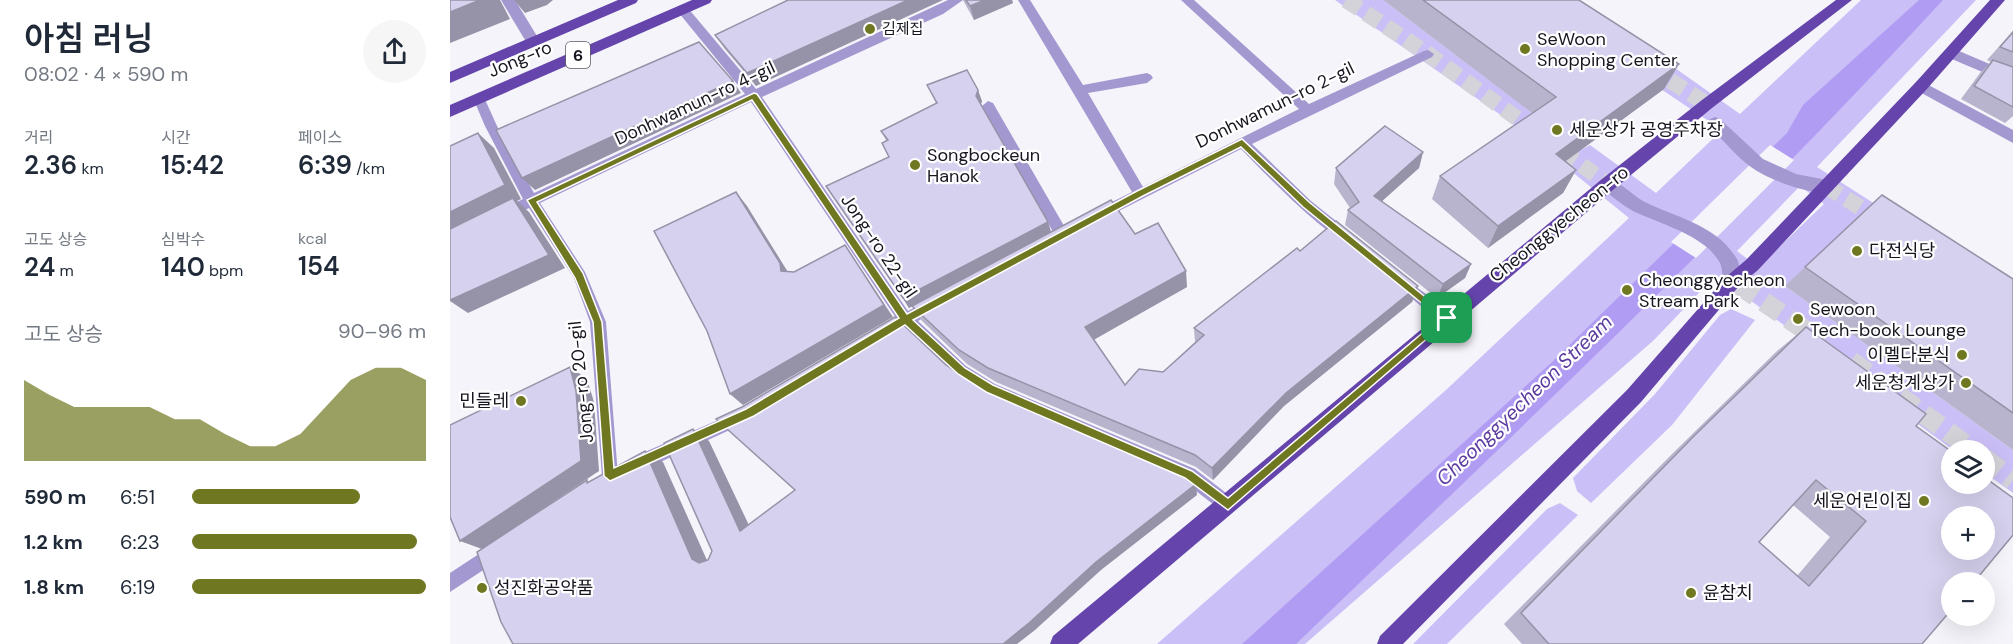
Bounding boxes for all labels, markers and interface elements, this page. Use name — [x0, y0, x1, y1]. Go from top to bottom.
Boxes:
text: 아침 러닝 — [24, 17, 154, 60]
place label: 김제집 — [882, 19, 923, 39]
button: share — [363, 20, 426, 83]
marker: 김제집 — [863, 22, 877, 36]
place label: SeWoon Shopping Center — [1537, 27, 1678, 72]
street label: Jong-ro — [485, 35, 555, 83]
road number: 6 — [566, 42, 590, 68]
marker: SeWoon Shopping Center — [1518, 42, 1532, 56]
street label: Donhwamun-ro 4-gil — [611, 55, 779, 151]
street label: Donhwamun-ro 2-gil — [1192, 56, 1358, 154]
text: 08:02 · 4 × 590 m — [24, 61, 188, 87]
place label: 세운상가 공영주차장 — [1569, 118, 1723, 142]
marker: 세운상가 공영주차장 — [1550, 123, 1564, 137]
text: 거리 — [24, 127, 53, 148]
text: 시간 — [161, 127, 190, 148]
text: 페이스 — [298, 127, 342, 148]
place label: Songbockeun Hanok — [927, 143, 1040, 188]
text: 2.36 — [24, 148, 77, 182]
text: 15:42 — [161, 148, 224, 182]
text: 6:39 — [298, 148, 352, 182]
text: km — [77, 158, 104, 179]
text: /km — [352, 158, 385, 179]
marker: Songbockeun Hanok — [908, 158, 922, 172]
street label: Cheonggyecheon-ro — [1484, 160, 1634, 288]
street label: Jong-ro 22-gil — [835, 189, 923, 303]
text: kcal — [298, 228, 327, 249]
text: 고도 상승 — [24, 229, 87, 250]
text: 심박수 — [161, 229, 205, 250]
place label: 다전식당 — [1869, 239, 1935, 263]
marker: 다전식당 — [1850, 244, 1864, 258]
text: 154 — [298, 249, 340, 283]
text: 24 — [24, 250, 55, 284]
text: 140 — [161, 250, 205, 284]
text: m — [55, 260, 74, 281]
text: bpm — [205, 260, 243, 281]
place label: Cheonggyecheon Stream Park — [1639, 268, 1785, 313]
marker: Cheonggyecheon Stream Park — [1620, 283, 1634, 297]
pin — [1421, 292, 1472, 343]
place label: Sewoon Tech-book Lounge — [1810, 297, 1966, 342]
icon: arrive — [1430, 301, 1463, 334]
water label: Cheonggyecheon Stream — [1430, 309, 1618, 491]
marker: Sewoon Tech-book Lounge — [1791, 312, 1805, 326]
text: 90–96 m — [338, 318, 426, 344]
street label: Jong-ro 20-gil — [563, 320, 599, 444]
text: 고도 상승 — [24, 321, 103, 347]
place label: 이멜다분식 — [1867, 343, 1950, 367]
marker: 이멜다분식 — [1955, 348, 1969, 362]
place label: 세운청계상가 — [1855, 371, 1954, 395]
marker: 세운청계상가 — [1959, 376, 1973, 390]
place label: 민들레 — [459, 389, 509, 413]
marker: 민들레 — [514, 394, 528, 408]
map controls — [1941, 440, 1995, 626]
button: layers — [1941, 440, 1995, 494]
text: 590 m — [24, 484, 86, 510]
text: 6:51 — [120, 484, 155, 510]
place label: 세운어린이집 — [1813, 489, 1912, 513]
marker: 세운어린이집 — [1917, 494, 1931, 508]
button: + — [1941, 506, 1995, 560]
text: 1.2 km — [24, 529, 83, 555]
text: 6:23 — [120, 529, 160, 555]
button: − — [1941, 572, 1995, 626]
text: 1.8 km — [24, 574, 84, 600]
text: 6:19 — [120, 574, 155, 600]
place label: 성진화공약품 — [494, 576, 593, 600]
marker: 성진화공약품 — [475, 581, 489, 595]
place label: 윤참치 — [1703, 581, 1753, 605]
marker: 윤참치 — [1684, 586, 1698, 600]

